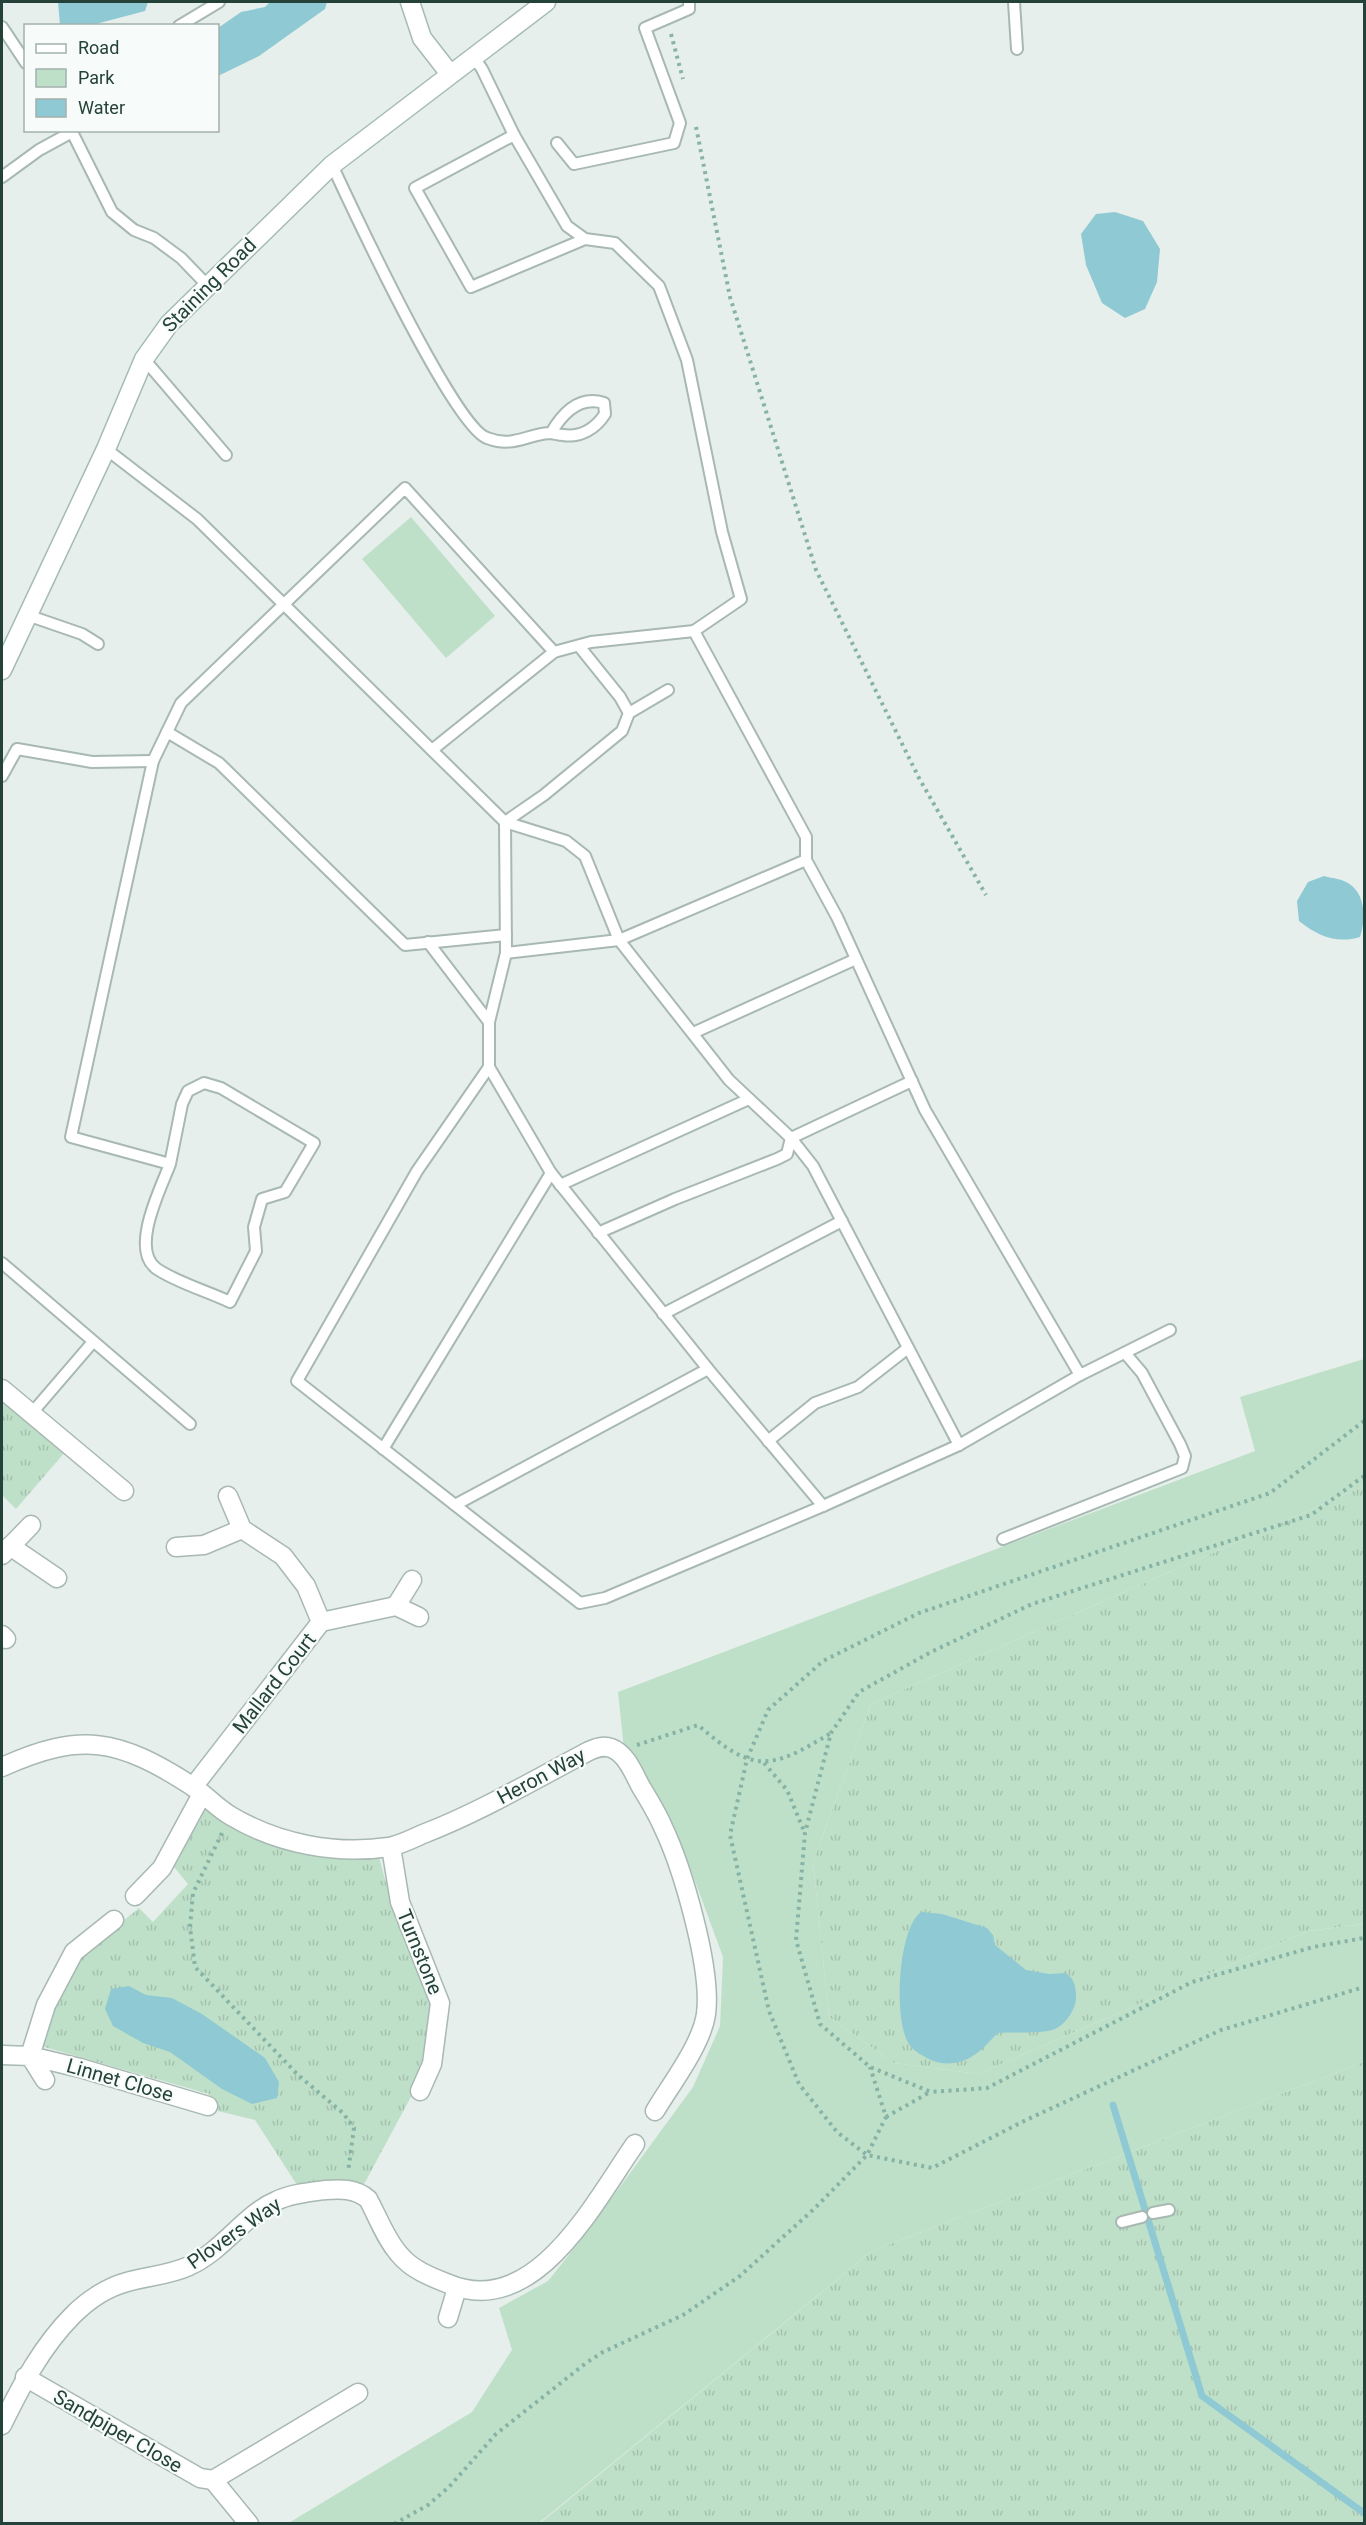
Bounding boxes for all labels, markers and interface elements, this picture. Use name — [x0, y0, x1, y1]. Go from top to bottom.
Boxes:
legend — [24, 24, 219, 132]
text: Road — [78, 37, 119, 58]
text: Park — [78, 67, 115, 88]
text: Water — [78, 97, 125, 118]
street label: Staining Road — [157, 233, 261, 337]
street label: Mallard Court — [227, 1628, 321, 1738]
street label: Heron Way — [493, 1743, 590, 1809]
street label: Turnstone — [392, 1906, 448, 1998]
street label: Linnet Close — [64, 2053, 176, 2107]
street label: Plovers Way — [183, 2192, 286, 2274]
street label: Sandpiper Close — [49, 2384, 187, 2478]

